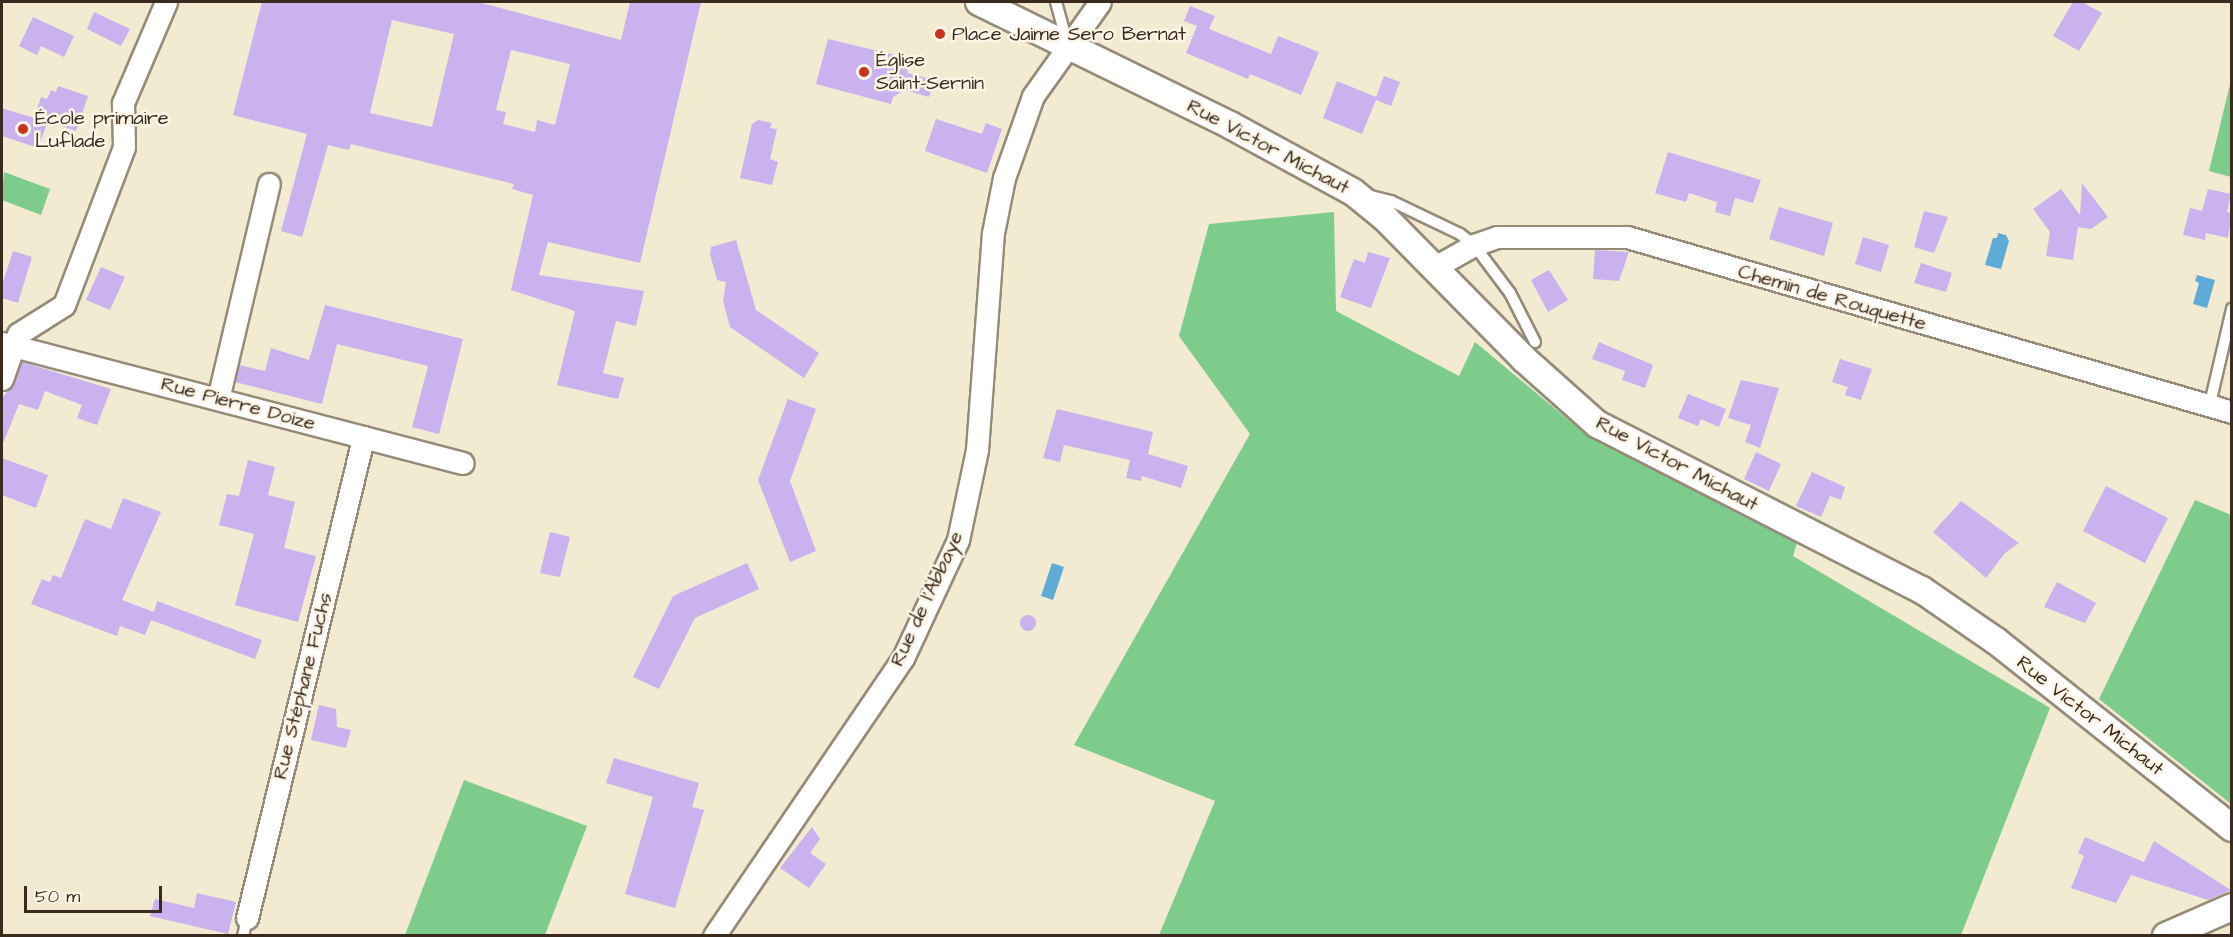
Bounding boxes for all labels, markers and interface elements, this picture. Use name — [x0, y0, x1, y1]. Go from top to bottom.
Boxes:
place label: Place Jaime Sero Bernat — [952, 22, 1186, 46]
marker: Place Jaime Sero Bernat — [933, 27, 947, 41]
place label: Église Saint-Sernin — [876, 48, 984, 95]
marker: Église Saint-Sernin — [857, 65, 871, 79]
street label: Rue Victor Michaut — [1183, 94, 1353, 200]
place label: École primaire Luflade — [35, 106, 169, 153]
marker: École primaire Luflade — [16, 122, 30, 136]
street label: Chemin de Rouquette — [1735, 260, 1929, 336]
street label: Rue Pierre Doize — [158, 372, 318, 436]
street label: Rue Victor Michaut — [1592, 411, 1762, 517]
street label: Rue de l'Abbaye — [885, 528, 969, 670]
street label: Rue Stéphane Fuchs — [268, 590, 338, 782]
street label: Rue Victor Michaut — [2012, 651, 2168, 781]
scale bar — [27, 874, 165, 912]
text: 50 m — [35, 884, 80, 909]

